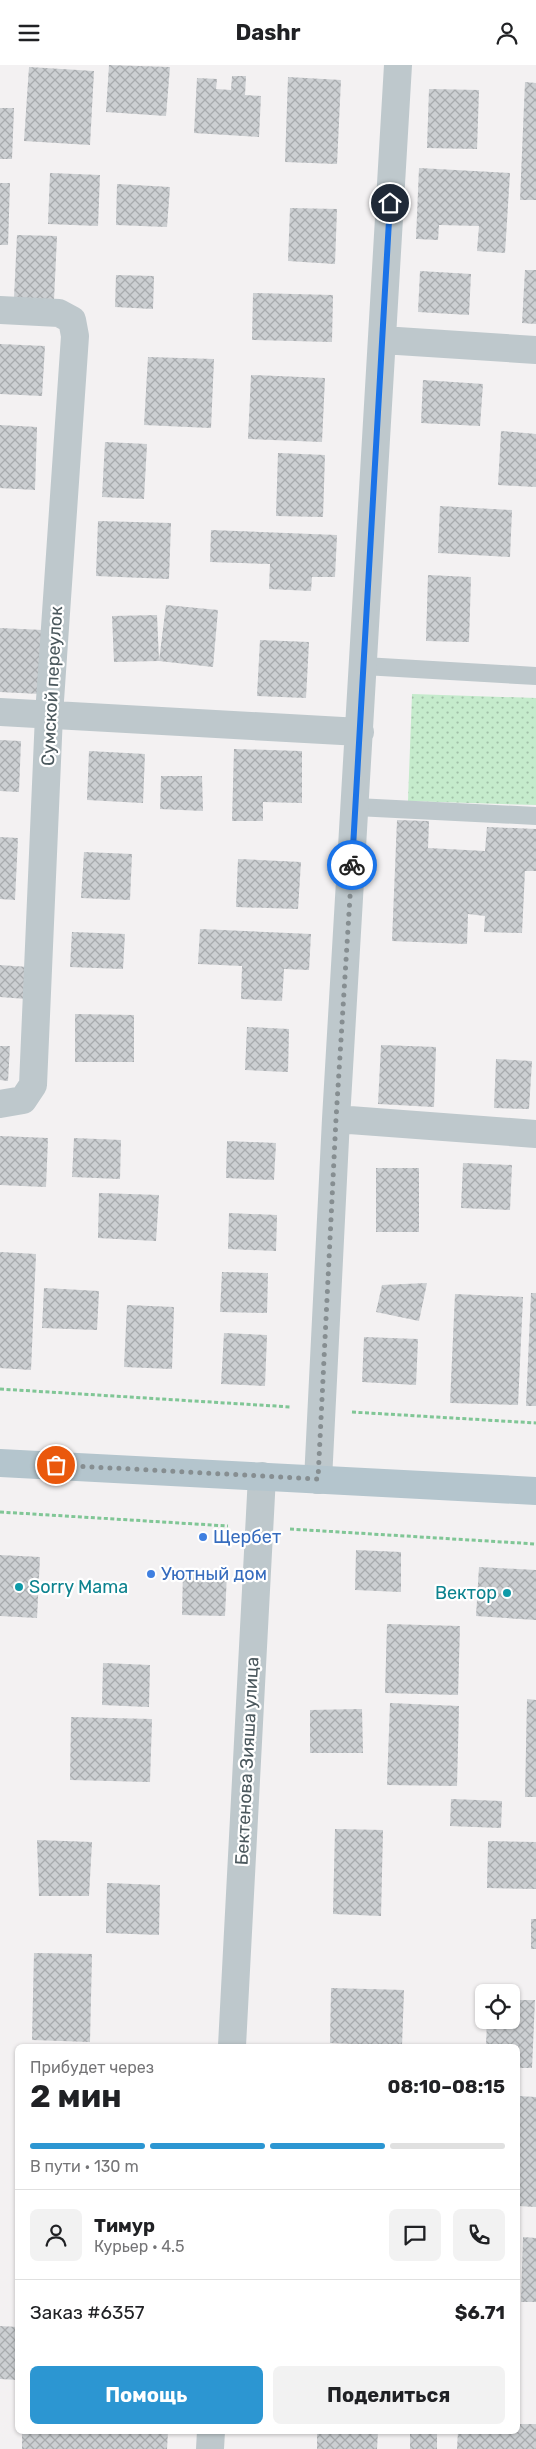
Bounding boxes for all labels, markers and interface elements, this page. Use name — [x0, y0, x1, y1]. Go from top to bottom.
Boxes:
icon: menu — [15, 19, 43, 47]
text: Dashr — [235, 19, 301, 46]
icon: person — [493, 19, 521, 47]
pin — [369, 182, 411, 224]
icon: home — [376, 189, 404, 217]
street label: Сумской переулок — [37, 605, 67, 766]
courier — [327, 840, 377, 890]
icon: bike — [338, 851, 366, 879]
pin — [35, 1444, 77, 1486]
icon: bag — [42, 1451, 70, 1479]
place label: Щербет — [213, 1526, 281, 1548]
marker: Щербет — [197, 1531, 209, 1543]
place label: Уютный дом — [161, 1563, 267, 1585]
marker: Уютный дом — [145, 1568, 157, 1580]
place label: Sorry Mama — [29, 1576, 128, 1598]
marker: Sorry Mama — [13, 1581, 25, 1593]
place label: Вектор — [435, 1582, 497, 1604]
marker: Вектор — [501, 1587, 513, 1599]
street label: Бектенова Зияша улица — [231, 1656, 263, 1866]
map controls — [475, 1984, 520, 2029]
button: locate — [475, 1984, 520, 2029]
text: Прибудет через — [30, 2058, 154, 2077]
text: 08:10–08:15 — [387, 2075, 505, 2098]
text: 2 мин — [30, 2077, 122, 2115]
text: В пути · 130 m — [30, 2157, 139, 2176]
button: person — [30, 2209, 82, 2261]
button: chat — [389, 2209, 441, 2261]
button: phone — [453, 2209, 505, 2261]
text: Тимур — [94, 2214, 155, 2237]
text: Курьер · 4.5 — [94, 2237, 185, 2256]
text: Заказ #6357 — [30, 2301, 145, 2324]
text: $6.71 — [455, 2301, 505, 2324]
button: Помощь — [30, 2366, 263, 2424]
button: Поделиться — [273, 2366, 505, 2424]

